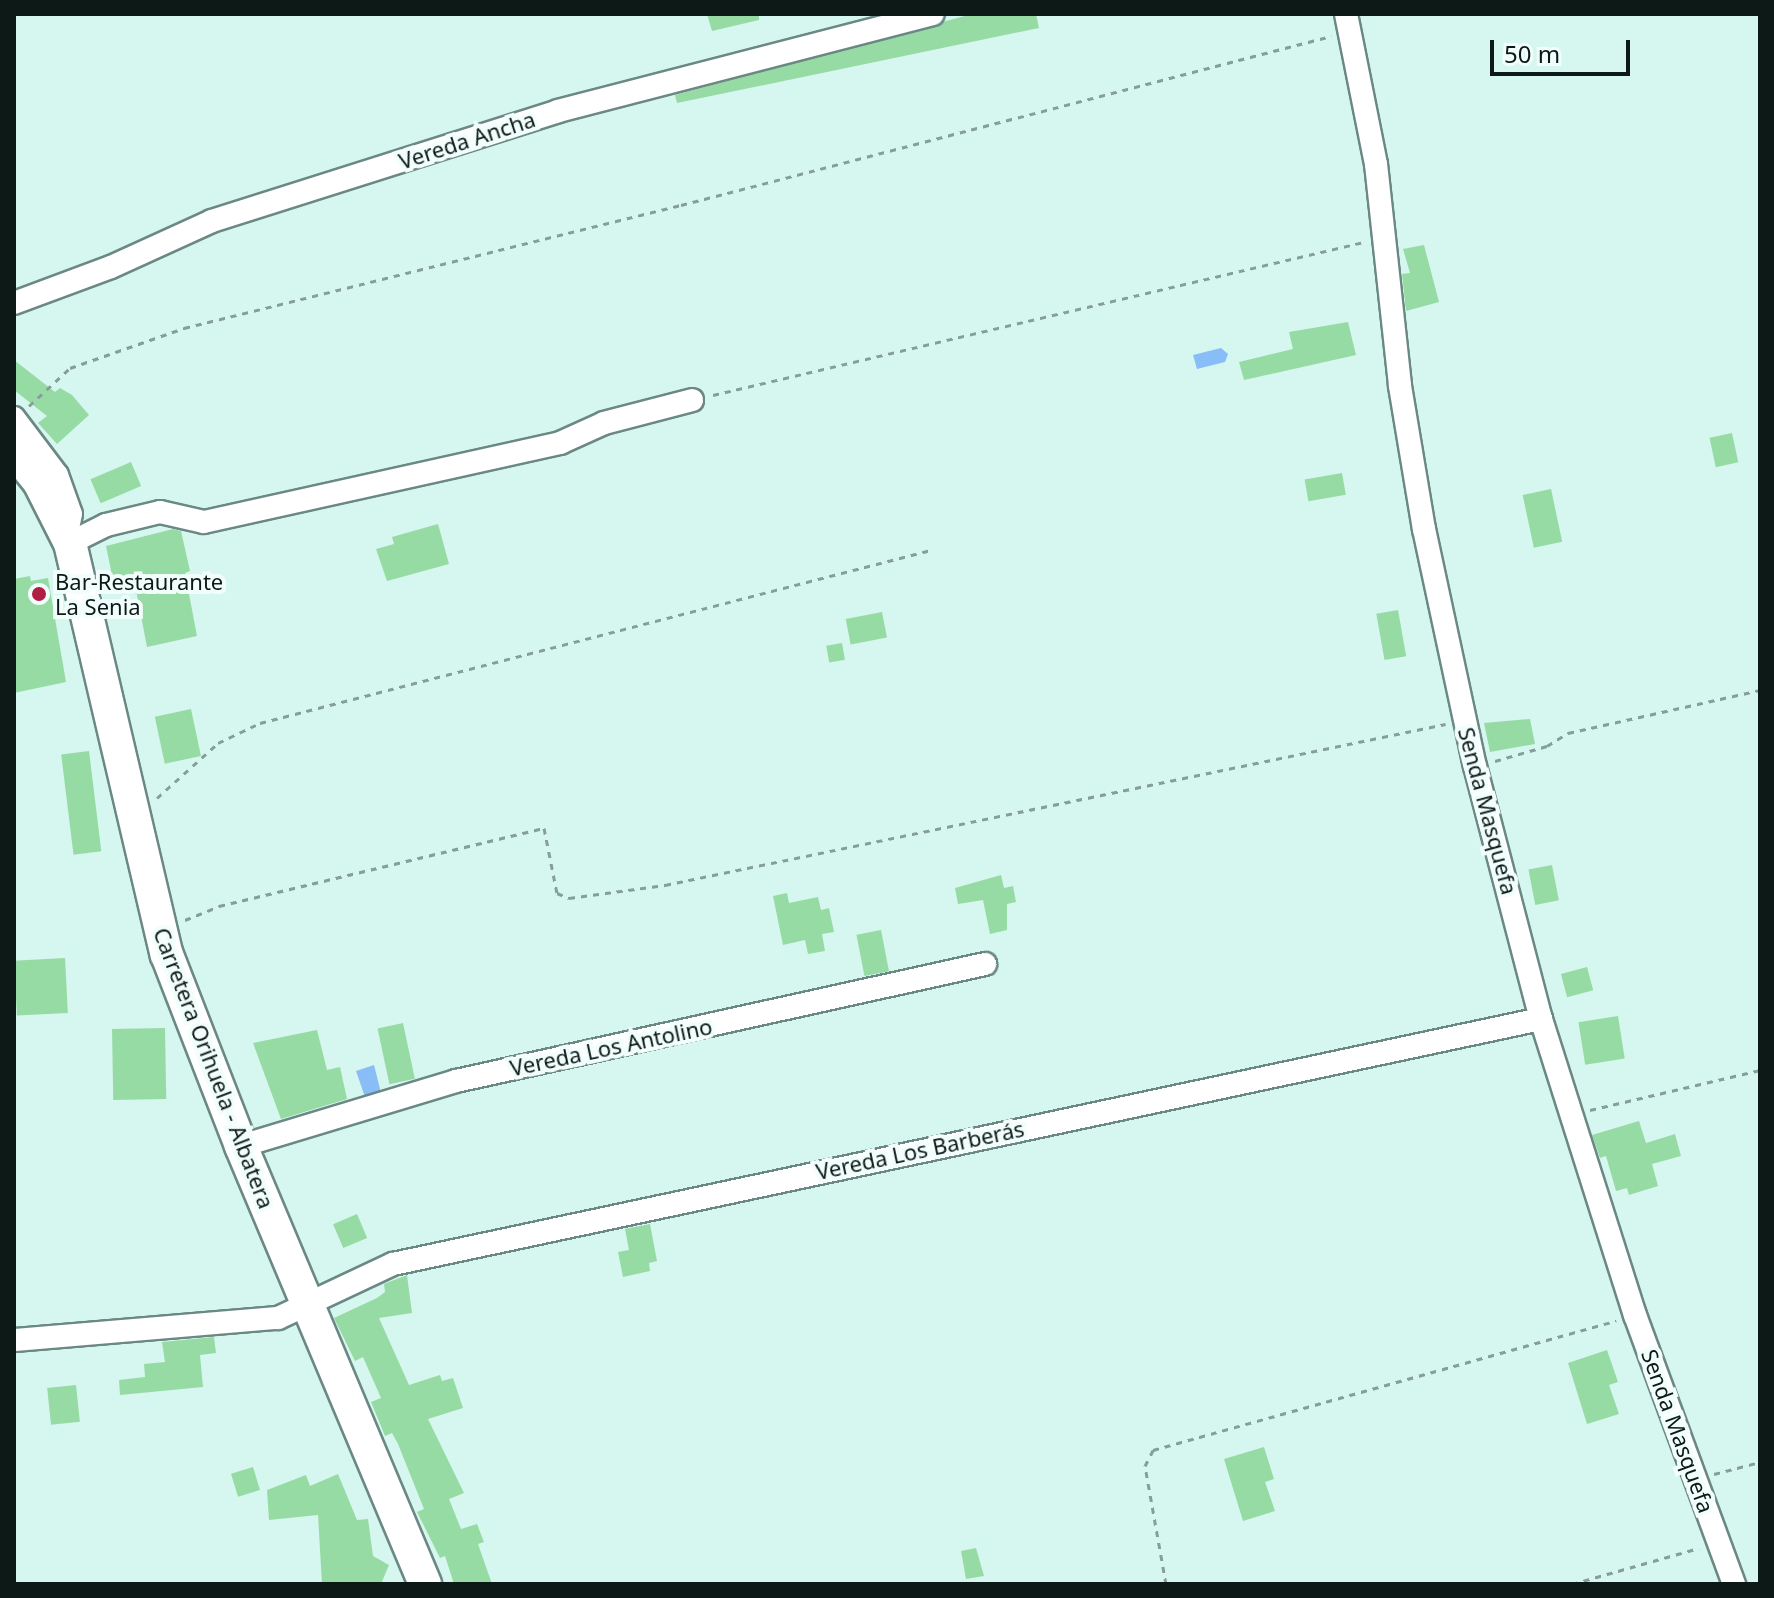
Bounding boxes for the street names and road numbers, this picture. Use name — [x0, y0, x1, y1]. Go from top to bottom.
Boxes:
street label: Vereda Ancha — [395, 106, 539, 174]
street label: Senda Masquefa — [1453, 725, 1523, 897]
street label: Carretera Orihuela - Albatera — [148, 924, 280, 1212]
street label: Vereda Los Antolino — [507, 1013, 715, 1081]
street label: Vereda Los Barberás — [814, 1115, 1026, 1185]
street label: Senda Masquefa — [1636, 1346, 1720, 1516]

